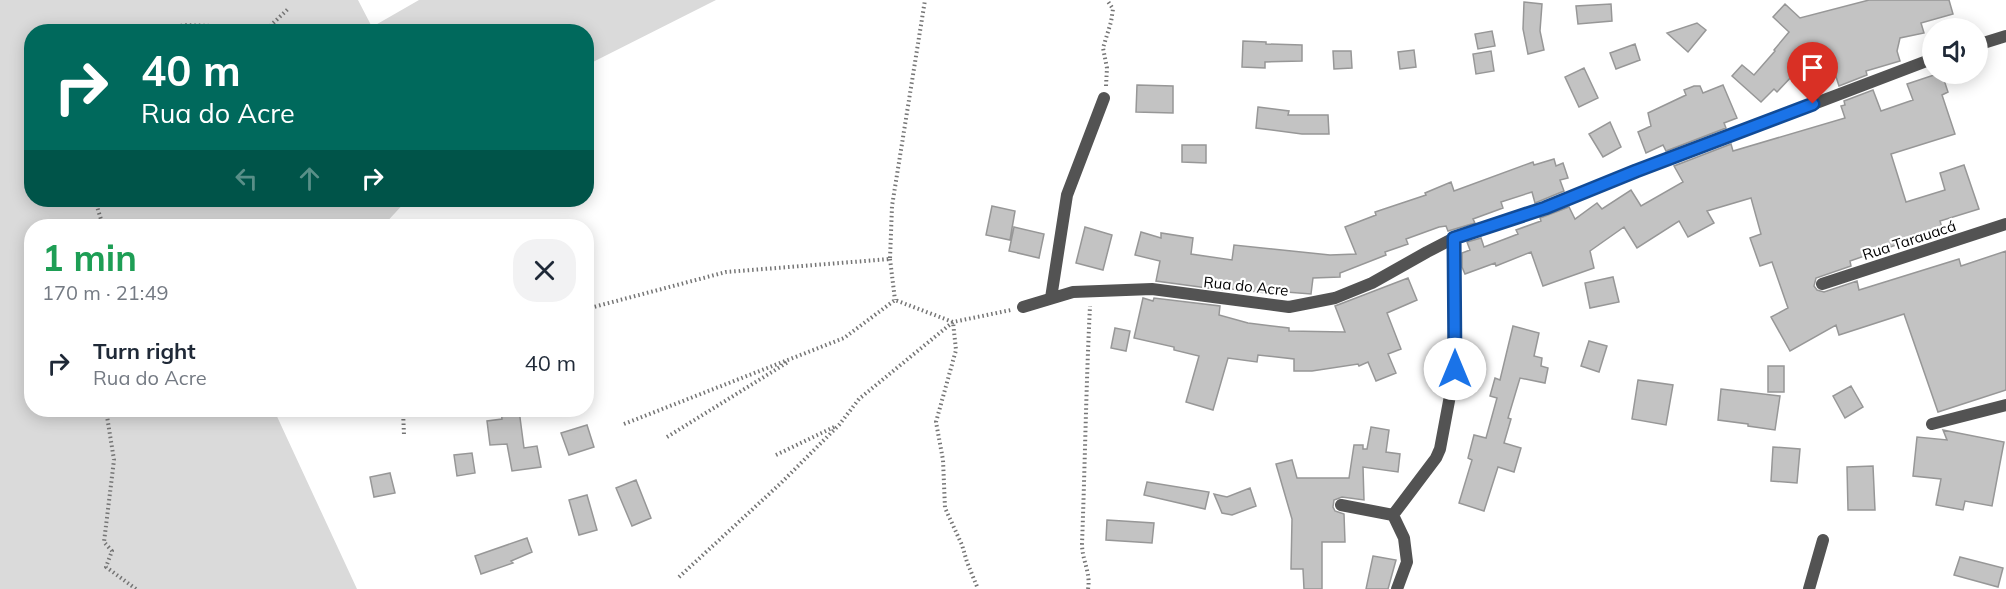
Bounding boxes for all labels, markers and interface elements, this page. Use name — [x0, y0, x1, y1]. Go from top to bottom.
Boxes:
map controls — [1922, 18, 1988, 84]
button: sound — [1922, 18, 1988, 84]
pin — [1787, 42, 1838, 104]
text: 40 m — [141, 44, 241, 97]
icon: right — [42, 48, 120, 126]
icon: arrive — [1796, 51, 1829, 84]
text: Rua do Acre — [141, 96, 295, 130]
icon: left — [230, 162, 263, 195]
icon: ahead — [293, 162, 326, 195]
icon: right — [356, 162, 389, 195]
street label: Rua Tarauacá — [1860, 216, 1958, 264]
text: 1 min — [42, 235, 137, 280]
button: close — [513, 239, 576, 302]
street label: Rua do Acre — [1203, 272, 1289, 300]
text: 170 m · 21:49 — [42, 280, 168, 305]
text: Turn right — [93, 337, 196, 365]
position arrow — [1423, 337, 1487, 401]
icon: right — [42, 347, 75, 380]
text: 40 m — [525, 349, 576, 377]
text: Rua do Acre — [93, 365, 207, 390]

